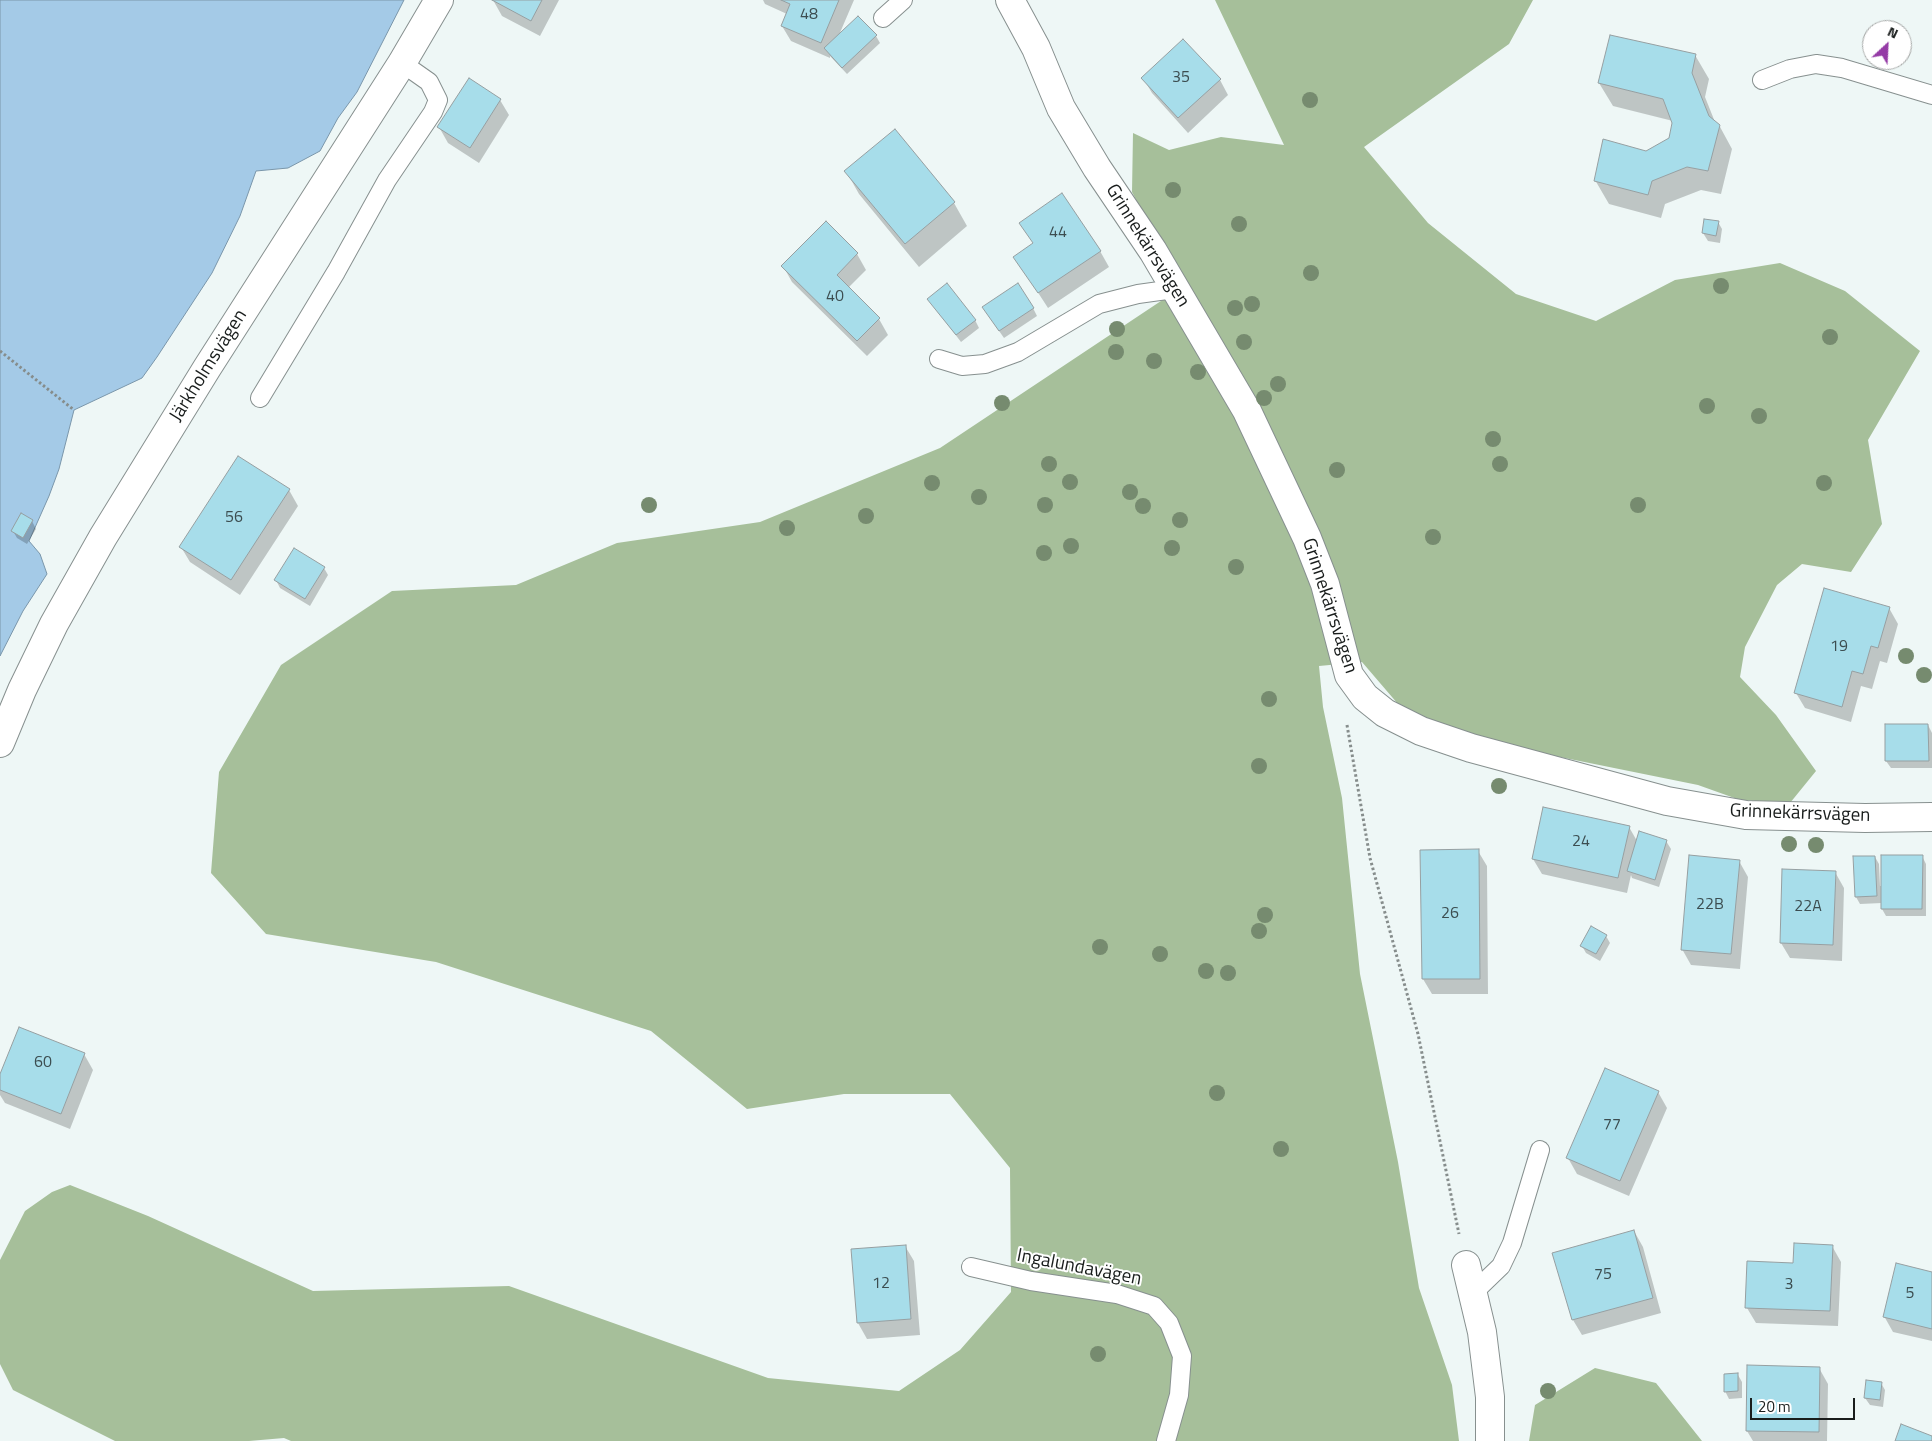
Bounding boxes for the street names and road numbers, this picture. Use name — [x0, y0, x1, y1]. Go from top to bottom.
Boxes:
street label: Grinnekärrsvägen — [1100, 180, 1194, 312]
street label: Järkholmsvägen — [165, 306, 253, 426]
street label: Grinnekärrsvägen — [1296, 535, 1362, 677]
street label: Grinnekärrsvägen — [1729, 800, 1871, 828]
street label: Ingalundavägen — [1015, 1245, 1143, 1291]

